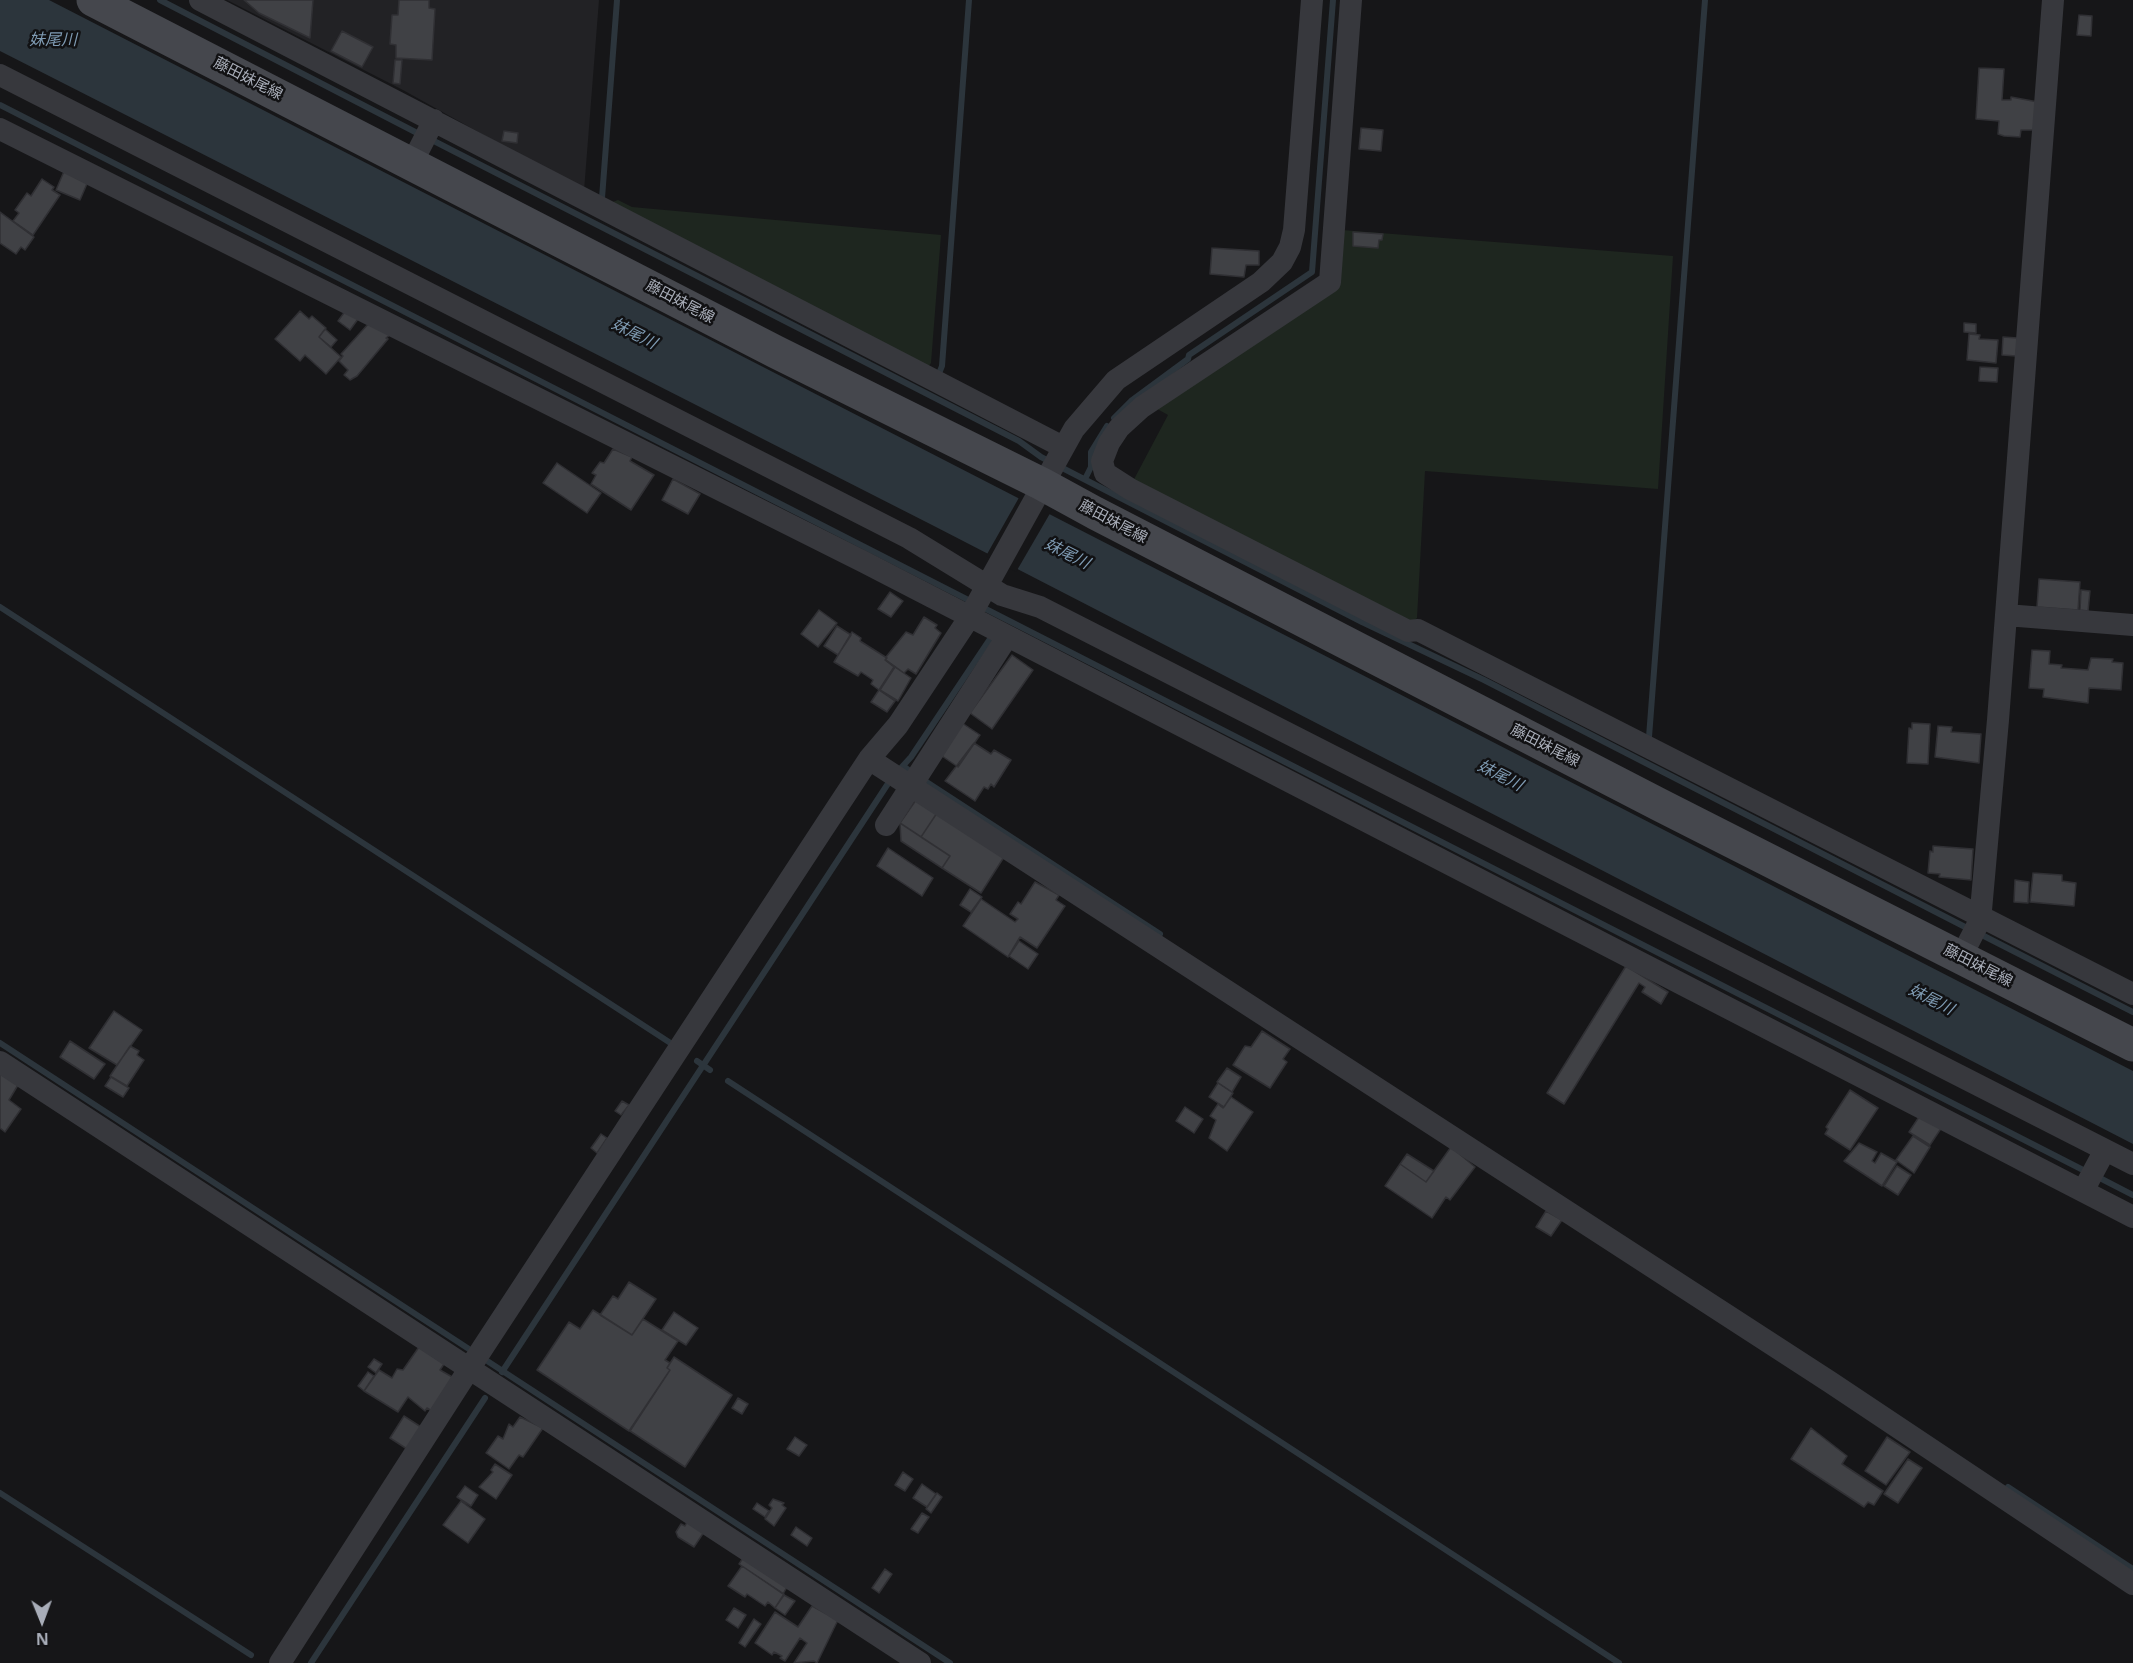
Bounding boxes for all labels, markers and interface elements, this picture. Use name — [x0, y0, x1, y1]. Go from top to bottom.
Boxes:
water label: 妹尾川 — [29, 30, 77, 50]
street label: 藤田妹尾線 — [211, 54, 285, 104]
street label: 藤田妹尾線 — [643, 276, 717, 328]
water label: 妹尾川 — [608, 315, 660, 353]
street label: 藤田妹尾線 — [1076, 496, 1150, 548]
water label: 妹尾川 — [1041, 535, 1093, 573]
street label: 藤田妹尾線 — [1508, 721, 1582, 771]
water label: 妹尾川 — [1474, 757, 1526, 795]
street label: 藤田妹尾線 — [1941, 941, 2015, 991]
water label: 妹尾川 — [1905, 981, 1957, 1019]
north arrow — [12, 1591, 72, 1651]
text: N — [36, 1628, 49, 1650]

